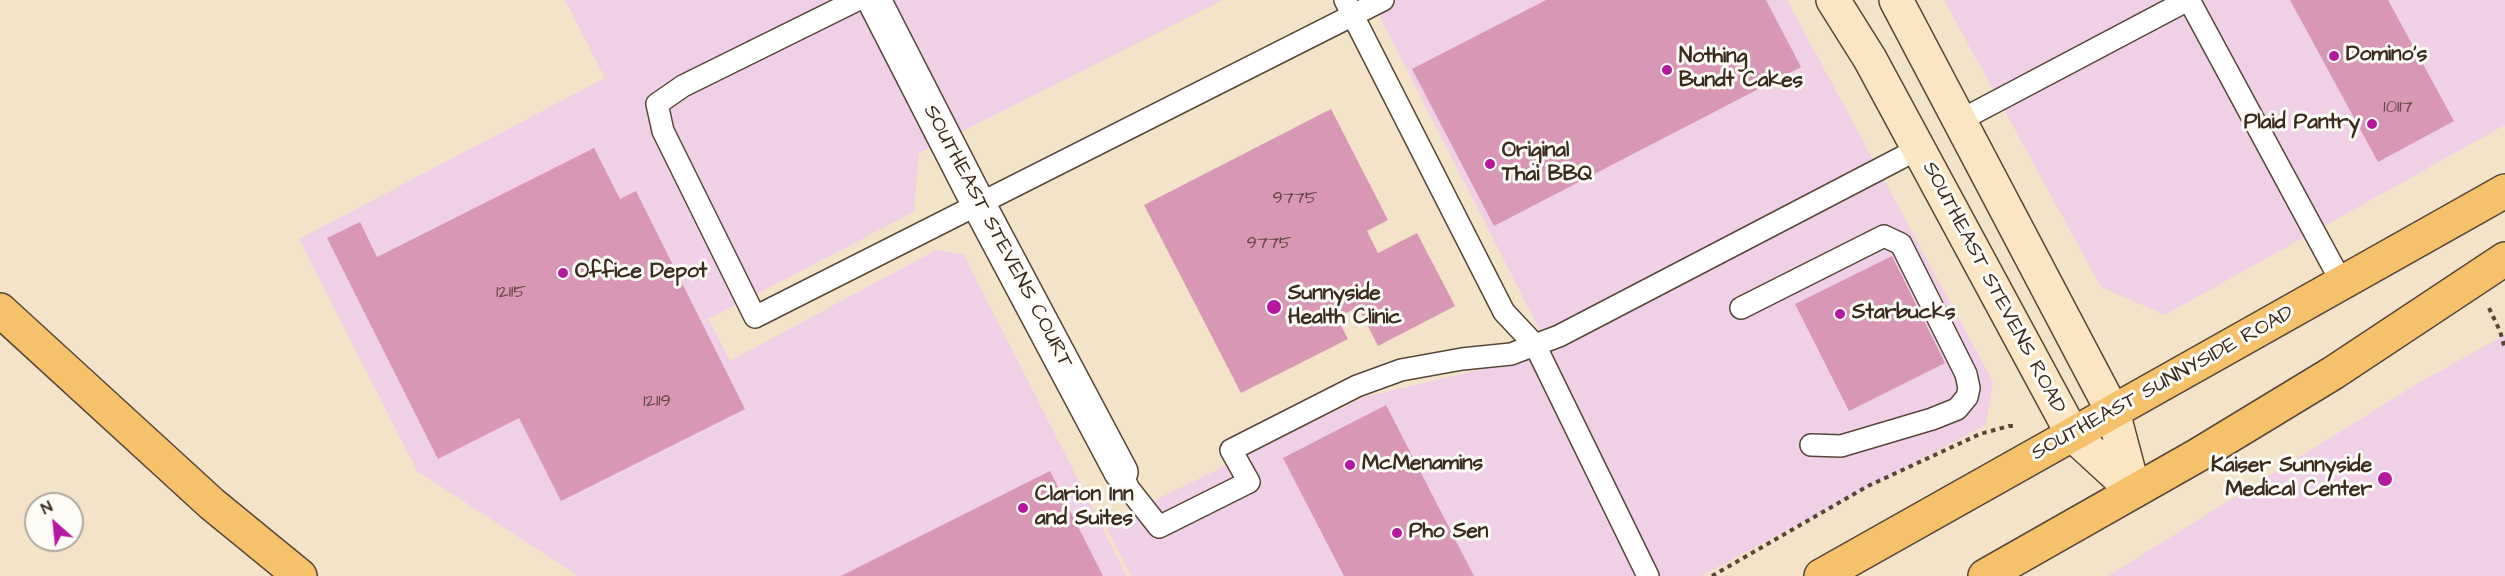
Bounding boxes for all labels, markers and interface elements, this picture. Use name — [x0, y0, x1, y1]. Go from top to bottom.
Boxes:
place label: Domino's — [2346, 43, 2427, 69]
place label: Nothing Bundt Cakes — [1679, 45, 1803, 95]
marker: Domino's — [2327, 49, 2341, 63]
marker: Nothing Bundt Cakes — [1660, 63, 1674, 77]
house number: 10117 — [2383, 97, 2413, 119]
street label: SOUTHEAST STEVENS COURT — [917, 101, 1077, 373]
place label: Plaid Pantry — [2244, 111, 2360, 137]
marker: Plaid Pantry — [2365, 117, 2379, 131]
place label: Original Thai BBQ — [1502, 139, 1593, 189]
marker: Original Thai BBQ — [1483, 157, 1497, 171]
street label: SOUTHEAST STEVENS ROAD — [1916, 158, 2070, 418]
house number: 9775 — [1272, 188, 1318, 210]
house number: 9775 — [1246, 233, 1292, 255]
place label: Office Depot — [575, 260, 707, 286]
marker: Office Depot — [556, 266, 570, 280]
house number: 12115 — [496, 282, 526, 304]
place label: Sunnyside Health Clinic — [1288, 282, 1402, 332]
marker: Sunnyside Health Clinic — [1265, 298, 1283, 316]
place label: Starbucks — [1852, 301, 1955, 327]
street label: SOUTHEAST SUNNYSIDE ROAD — [2027, 301, 2299, 467]
marker: Starbucks — [1833, 307, 1847, 321]
house number: 12119 — [643, 391, 671, 413]
place label: McMenamins — [1362, 452, 1483, 478]
place label: Kaiser Sunnyside Medical Center — [2211, 454, 2372, 504]
marker: McMenamins — [1343, 458, 1357, 472]
marker: Kaiser Sunnyside Medical Center — [2376, 470, 2394, 488]
place label: Clarion Inn and Suites — [1035, 483, 1134, 533]
north arrow — [24, 492, 84, 552]
text: N — [37, 496, 56, 520]
marker: Clarion Inn and Suites — [1016, 501, 1030, 515]
place label: Pho Sen — [1409, 520, 1488, 546]
marker: Pho Sen — [1390, 526, 1404, 540]

